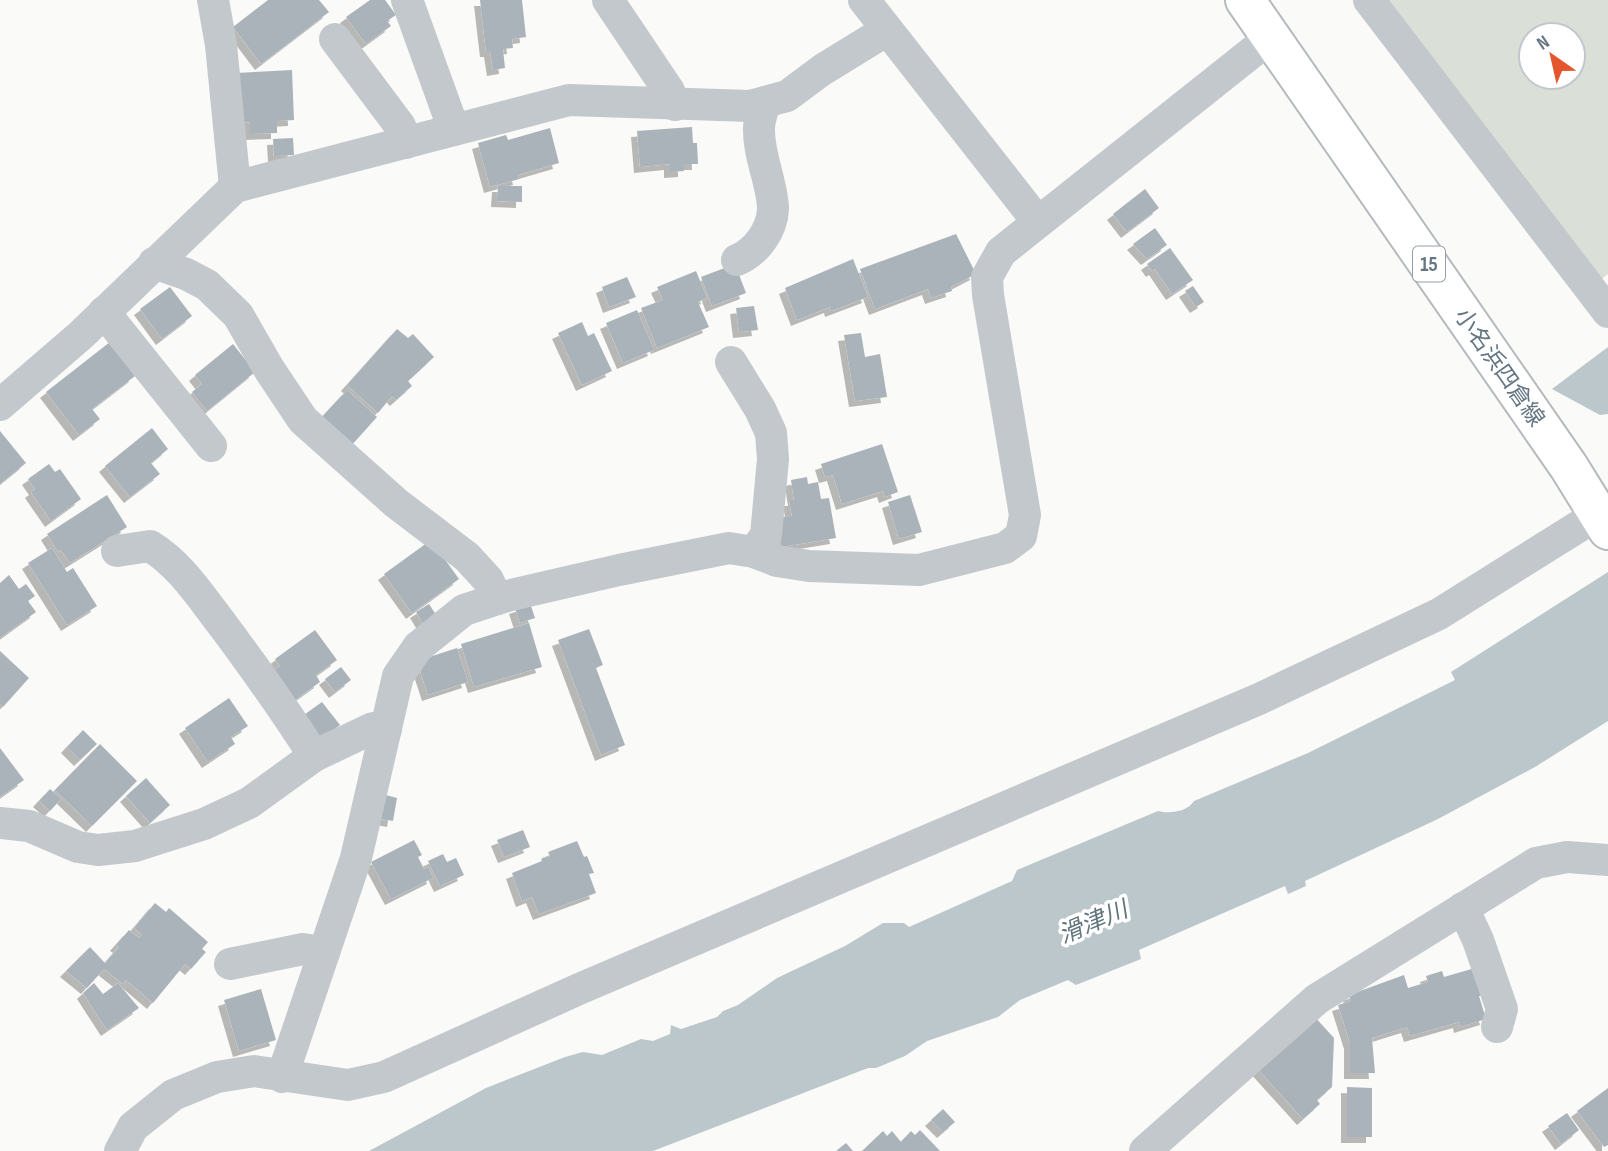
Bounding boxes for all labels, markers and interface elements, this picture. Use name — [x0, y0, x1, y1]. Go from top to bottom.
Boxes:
north arrow — [1517, 21, 1587, 91]
text: N — [1533, 31, 1554, 56]
road number: 15 — [1413, 246, 1445, 282]
street label: 小名浜四倉線 — [1448, 303, 1550, 432]
water label: 滑津川 — [1054, 894, 1135, 950]

